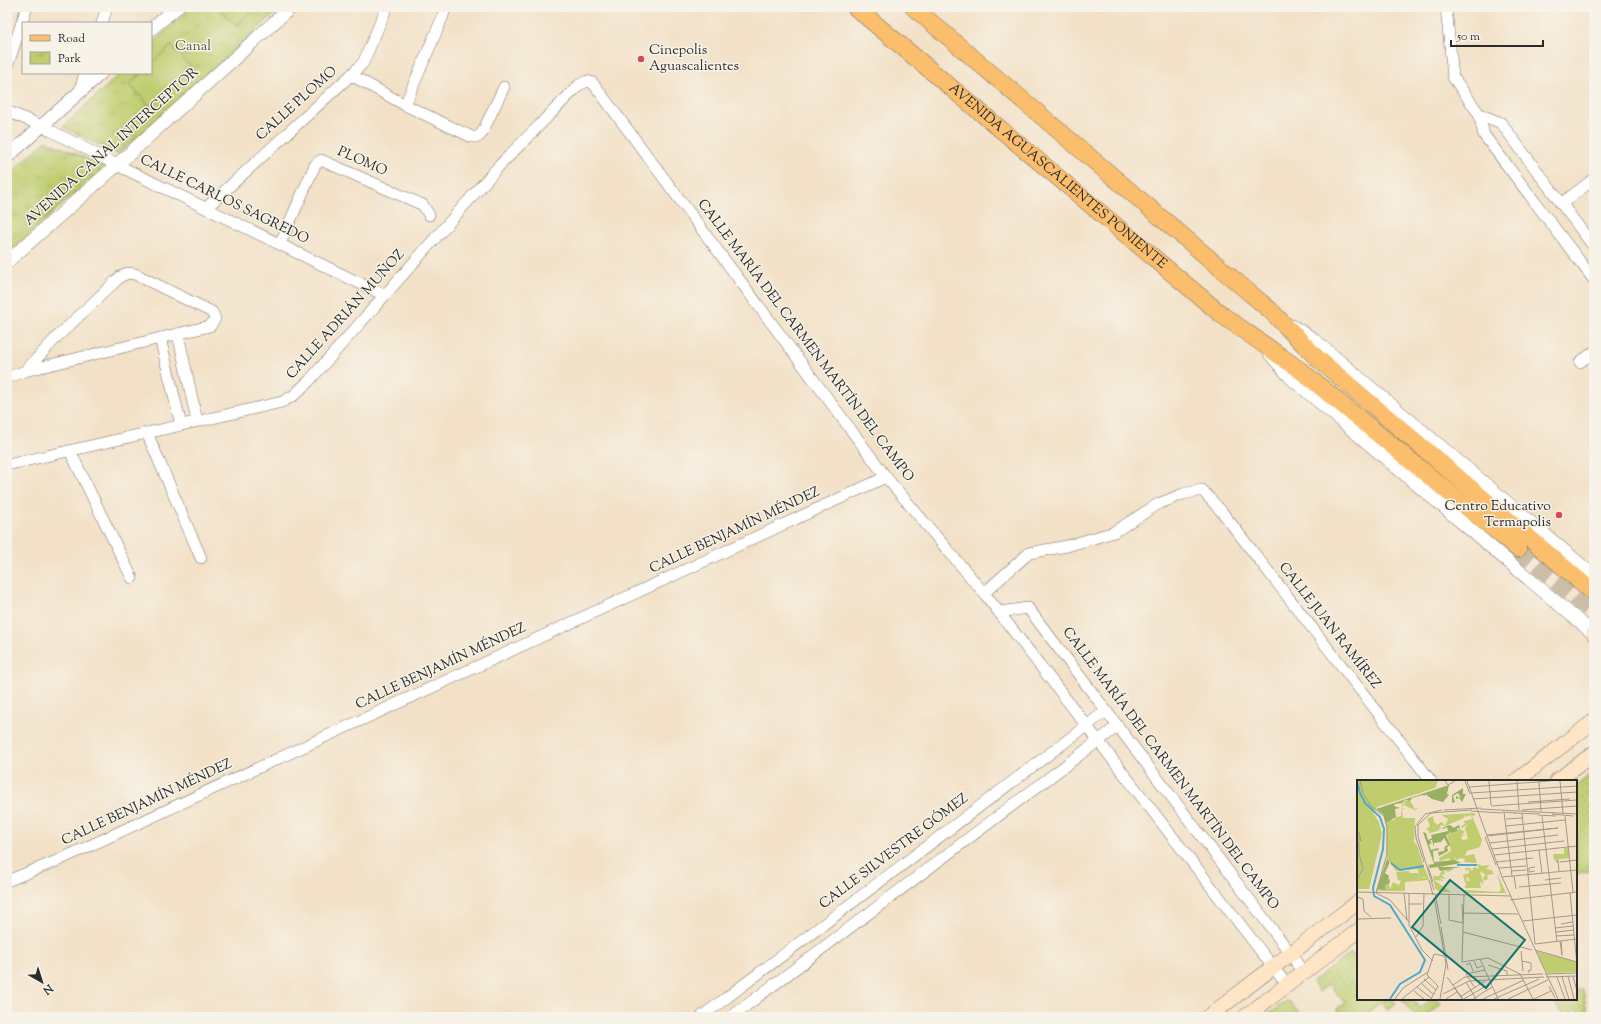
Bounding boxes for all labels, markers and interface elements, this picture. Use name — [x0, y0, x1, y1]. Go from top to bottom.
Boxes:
legend — [22, 22, 152, 74]
scale bar — [1451, 22, 1543, 48]
text: 50 m — [1456, 28, 1480, 46]
text: Road — [58, 30, 85, 48]
park label: Canal — [175, 37, 211, 57]
place label: Cinepolis Aguascalientes — [649, 41, 739, 77]
text: Park — [58, 50, 81, 68]
marker: Cinepolis Aguascalientes — [636, 54, 646, 64]
street label: CALLE PLOMO — [252, 62, 342, 146]
street label: AVENIDA CANAL INTERCEPTOR — [20, 63, 204, 231]
street label: AVENIDA AGUASCALIENTES PONIENTE — [944, 79, 1171, 275]
street label: PLOMO — [334, 142, 390, 182]
street label: CALLE CARLOS SAGREDO — [136, 150, 312, 250]
street label: CALLE MARÍA DEL CARMEN MARTÍN DEL CAMPO — [692, 195, 918, 487]
street label: CALLE ADRIÁN MUÑOZ — [282, 246, 410, 384]
street label: CALLE BENJAMÍN MÉNDEZ — [647, 483, 824, 579]
place label: Centro Educativo Termapolis — [1445, 497, 1551, 533]
marker: Centro Educativo Termapolis — [1554, 510, 1564, 520]
street label: CALLE JUAN RAMÍREZ — [1273, 558, 1385, 694]
street label: CALLE BENJAMÍN MÉNDEZ — [353, 619, 530, 715]
street label: CALLE MARÍA DEL CARMEN MARTÍN DEL CAMPO — [1057, 623, 1283, 915]
street label: CALLE BENJAMÍN MÉNDEZ — [59, 755, 236, 851]
inset map — [1357, 780, 1577, 1000]
street label: CALLE SILVESTRE GÓMEZ — [815, 789, 973, 915]
north arrow — [22, 962, 62, 1002]
text: N — [39, 979, 57, 998]

